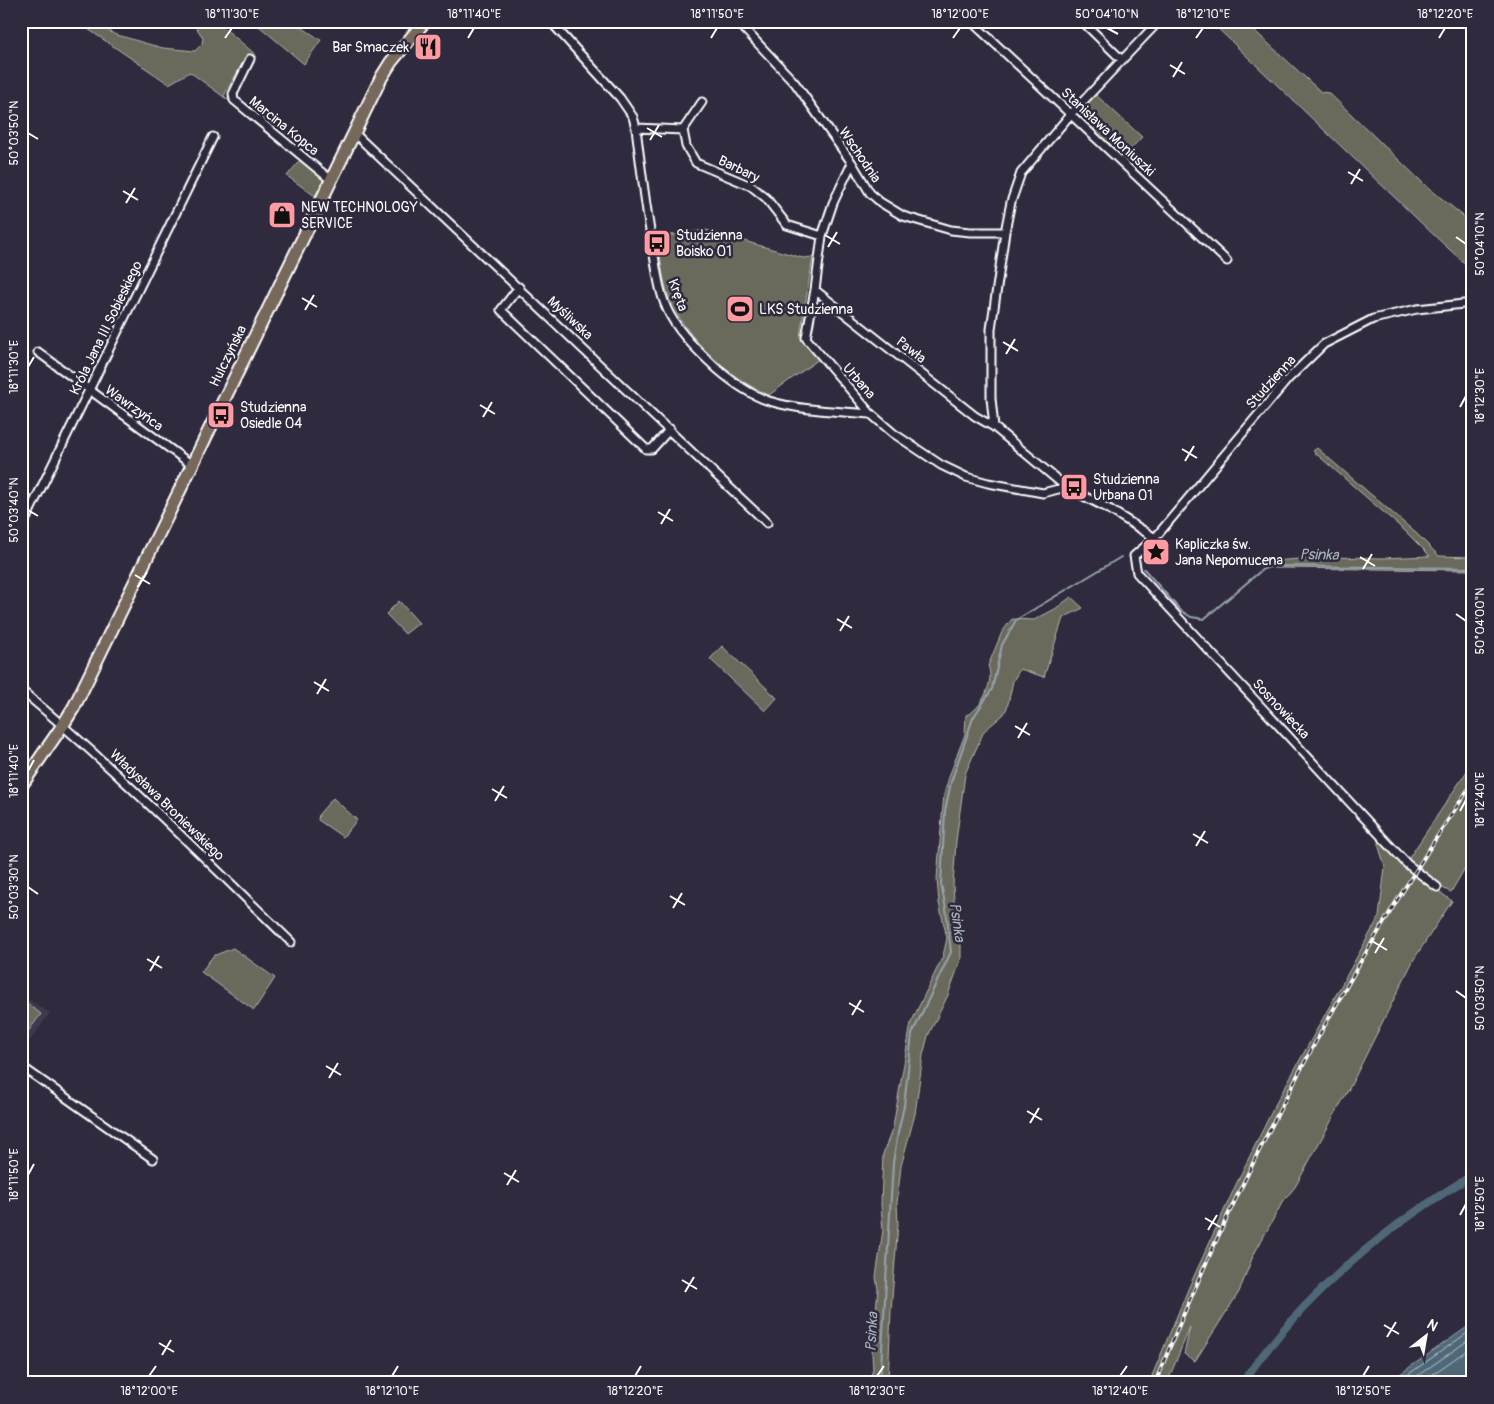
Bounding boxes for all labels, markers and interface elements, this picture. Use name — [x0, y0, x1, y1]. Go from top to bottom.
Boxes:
text: 18°11'30"E — [205, 7, 259, 22]
text: 18°11'40"E — [447, 7, 501, 22]
text: 18°11'50"E — [690, 7, 744, 22]
text: 18°12'00"E — [931, 7, 989, 22]
text: 50°04'10"N — [1075, 7, 1139, 22]
text: 18°12'10"E — [1176, 7, 1230, 22]
text: 18°12'20"E — [1417, 7, 1473, 22]
restaurant icon: Bar Smaczek — [413, 32, 443, 62]
place label: Bar Smaczek — [332, 39, 409, 56]
street label: Stanisława Moniuszki — [1057, 84, 1159, 180]
street label: Marcina Kopca — [246, 93, 322, 159]
text: 50°03'50"N — [7, 101, 22, 165]
street label: Wschodnia — [835, 124, 885, 186]
street label: Barbary — [716, 152, 762, 186]
place label: NEW TECHNOLOGY SERVICE — [301, 199, 418, 232]
shop icon: NEW TECHNOLOGY SERVICE — [267, 200, 297, 230]
text: 50°04'10"N — [1473, 212, 1488, 276]
place label: Studzienna Boisko 01 — [676, 227, 742, 260]
bus stop icon: Studzienna Boisko 01 — [642, 228, 672, 258]
street label: Króla Jana III Sobieskiego — [66, 258, 146, 398]
street label: Kręta — [664, 277, 692, 313]
street label: Myśliwska — [544, 293, 596, 343]
sports icon: LKS Studzienna — [725, 294, 755, 324]
place label: LKS Studzienna — [759, 301, 853, 318]
street label: Hulczyńska — [206, 322, 250, 390]
street label: Pawła — [893, 333, 929, 367]
text: 18°11'30"E — [7, 340, 22, 394]
street label: Studzienna — [1242, 352, 1300, 412]
street label: Urbana — [839, 360, 879, 402]
text: 18°12'30"E — [1473, 368, 1488, 424]
street label: Wawrzyńca — [102, 381, 166, 435]
place label: Studzienna Osiedle 04 — [240, 399, 306, 432]
bus stop icon: Studzienna Osiedle 04 — [206, 400, 236, 430]
place label: Studzienna Urbana 01 — [1093, 471, 1159, 504]
bus stop icon: Studzienna Urbana 01 — [1059, 472, 1089, 502]
text: 50°03'40"N — [7, 477, 22, 543]
place label: Kapliczka św. Jana Nepomucena — [1175, 536, 1283, 569]
place icon: Kapliczka św. Jana Nepomucena — [1141, 537, 1171, 567]
water label: Psinka — [1299, 545, 1340, 565]
text: 50°04'00"N — [1473, 588, 1488, 654]
street label: Sosnowiecka — [1249, 675, 1313, 743]
text: 18°11'40"E — [7, 744, 22, 798]
street label: Władysława Broniewskiego — [106, 746, 228, 865]
text: 18°12'40"E — [1473, 772, 1488, 828]
text: 50°03'30"N — [7, 854, 22, 920]
water label: Psinka — [945, 901, 969, 944]
text: 50°03'50"N — [1473, 966, 1488, 1030]
text: 18°11'50"E — [7, 1148, 22, 1202]
text: 18°12'50"E — [1473, 1176, 1488, 1232]
water label: Psinka — [861, 1311, 883, 1352]
north arrow — [1402, 1312, 1452, 1362]
text: N — [1424, 1316, 1441, 1335]
text: 18°12'00"E — [120, 1384, 178, 1399]
text: 18°12'10"E — [365, 1384, 419, 1399]
text: 18°12'20"E — [607, 1384, 663, 1399]
text: 18°12'30"E — [849, 1384, 905, 1399]
text: 18°12'40"E — [1092, 1384, 1148, 1399]
text: 18°12'50"E — [1335, 1384, 1391, 1399]

